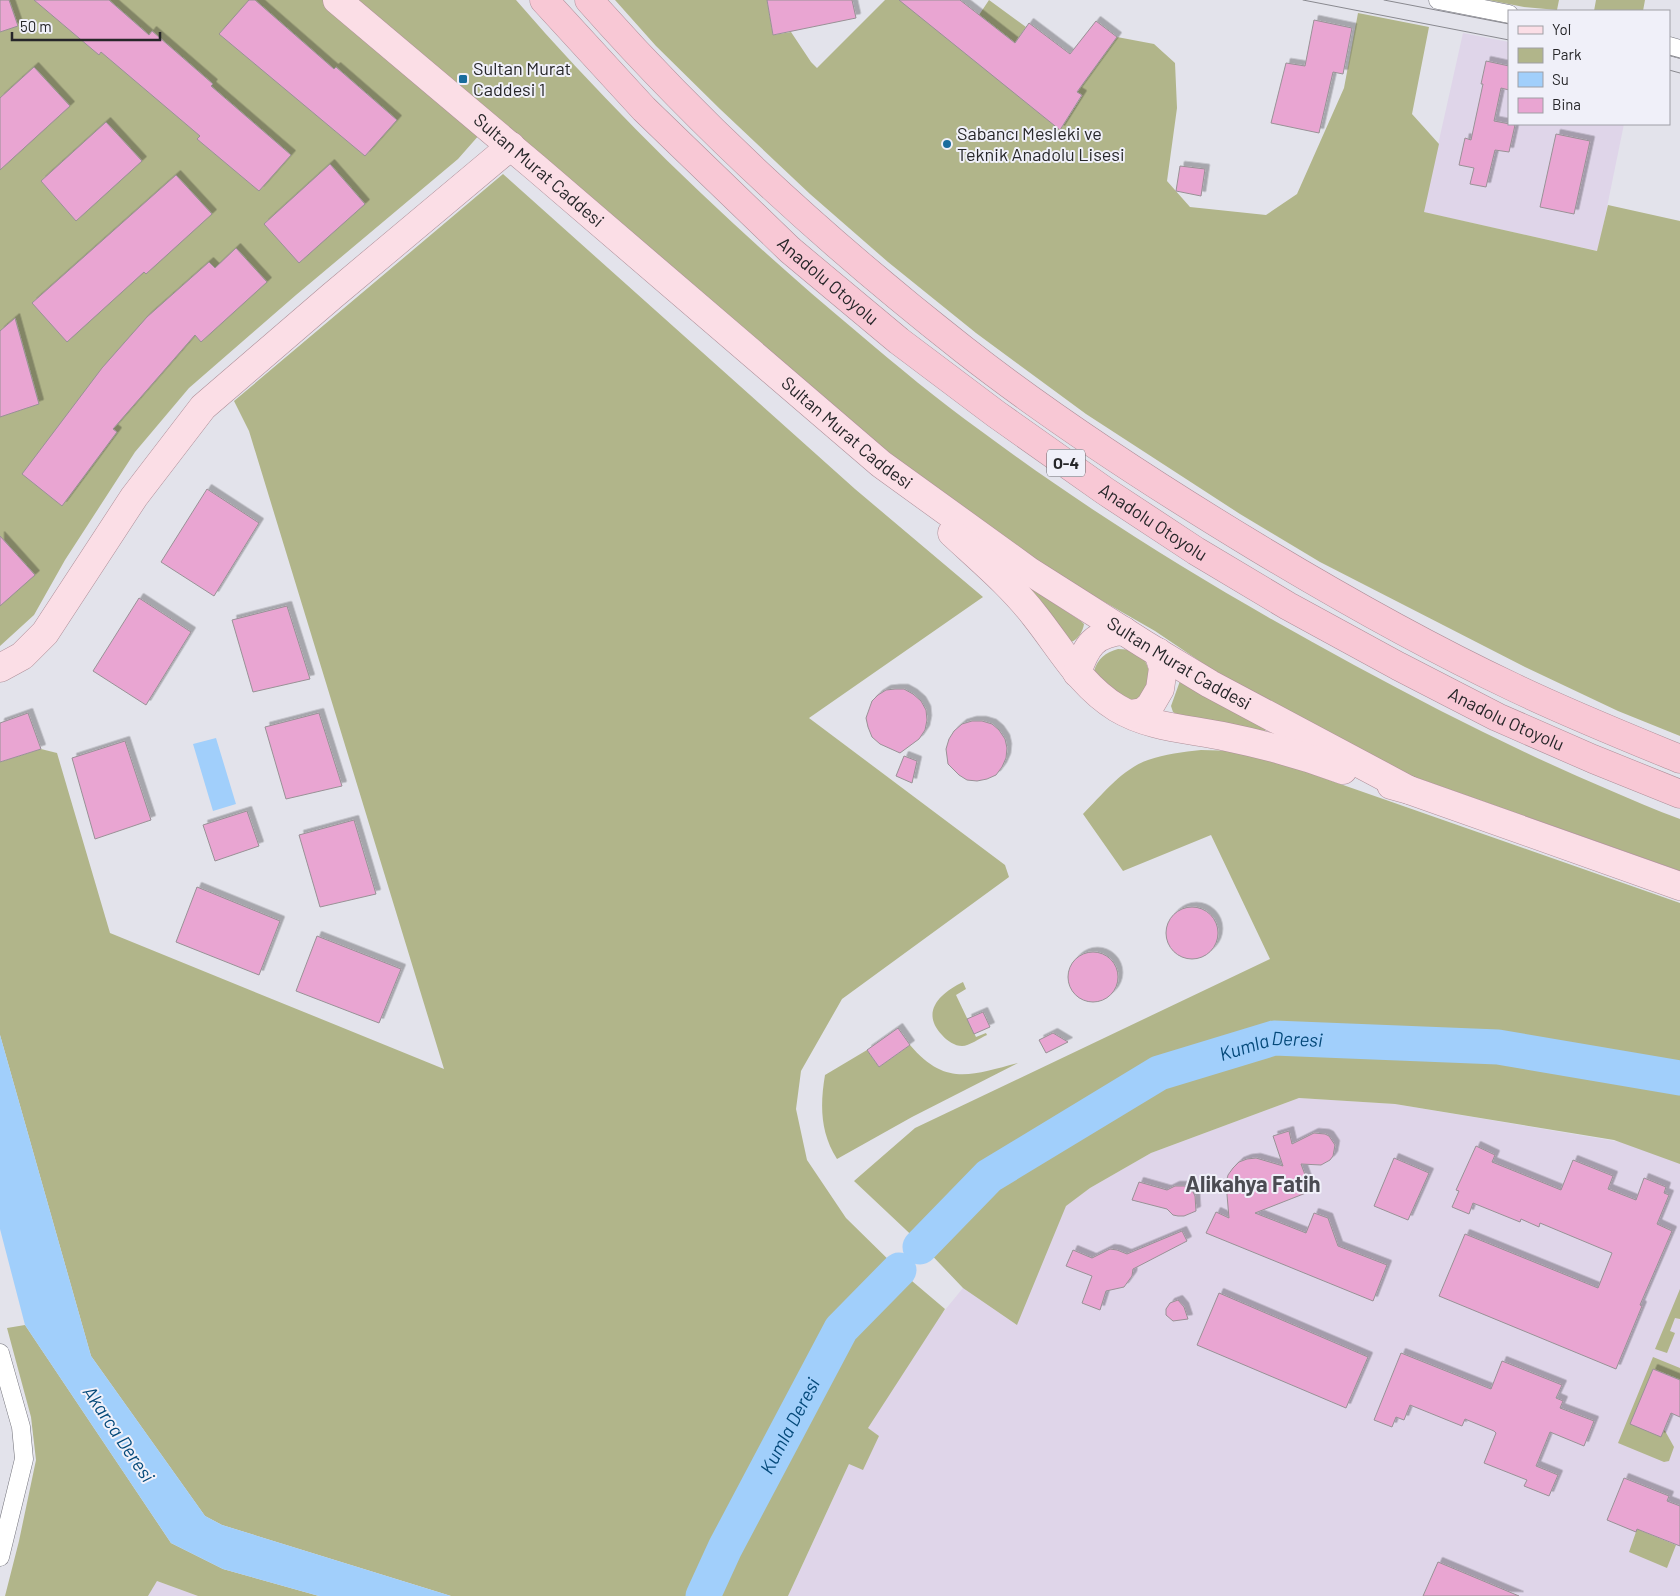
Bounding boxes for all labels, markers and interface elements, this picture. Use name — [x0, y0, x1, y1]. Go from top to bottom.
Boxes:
scale bar — [12, 10, 160, 42]
legend — [1508, 10, 1670, 125]
text: 50 m — [20, 17, 52, 35]
text: Yol — [1552, 20, 1571, 38]
text: Park — [1552, 45, 1582, 63]
place label: Sultan Murat Caddesi 1 — [473, 57, 571, 100]
text: Su — [1552, 70, 1569, 88]
marker: Sultan Murat Caddesi 1 — [457, 73, 469, 85]
text: Bina — [1552, 95, 1581, 113]
street label: Sultan Murat Caddesi — [470, 108, 609, 231]
place label: Sabancı Mesleki ve Teknik Anadolu Lisesi — [957, 122, 1125, 165]
marker: Sabancı Mesleki ve Teknik Anadolu Lisesi — [941, 138, 953, 150]
street label: Anadolu Otoyolu — [773, 232, 884, 329]
street label: Sultan Murat Caddesi — [777, 371, 917, 493]
road number: O-4 — [1047, 449, 1085, 476]
street label: Anadolu Otoyolu — [1095, 478, 1212, 565]
street label: Sultan Murat Caddesi — [1103, 611, 1255, 714]
street label: Anadolu Otoyolu — [1445, 682, 1568, 755]
water label: Kumla Deresi — [1216, 1026, 1323, 1065]
district label: Alikahya Fatih — [1185, 1170, 1321, 1196]
water label: Kumla Deresi — [754, 1373, 824, 1478]
water label: Akarca Deresi — [79, 1381, 160, 1486]

